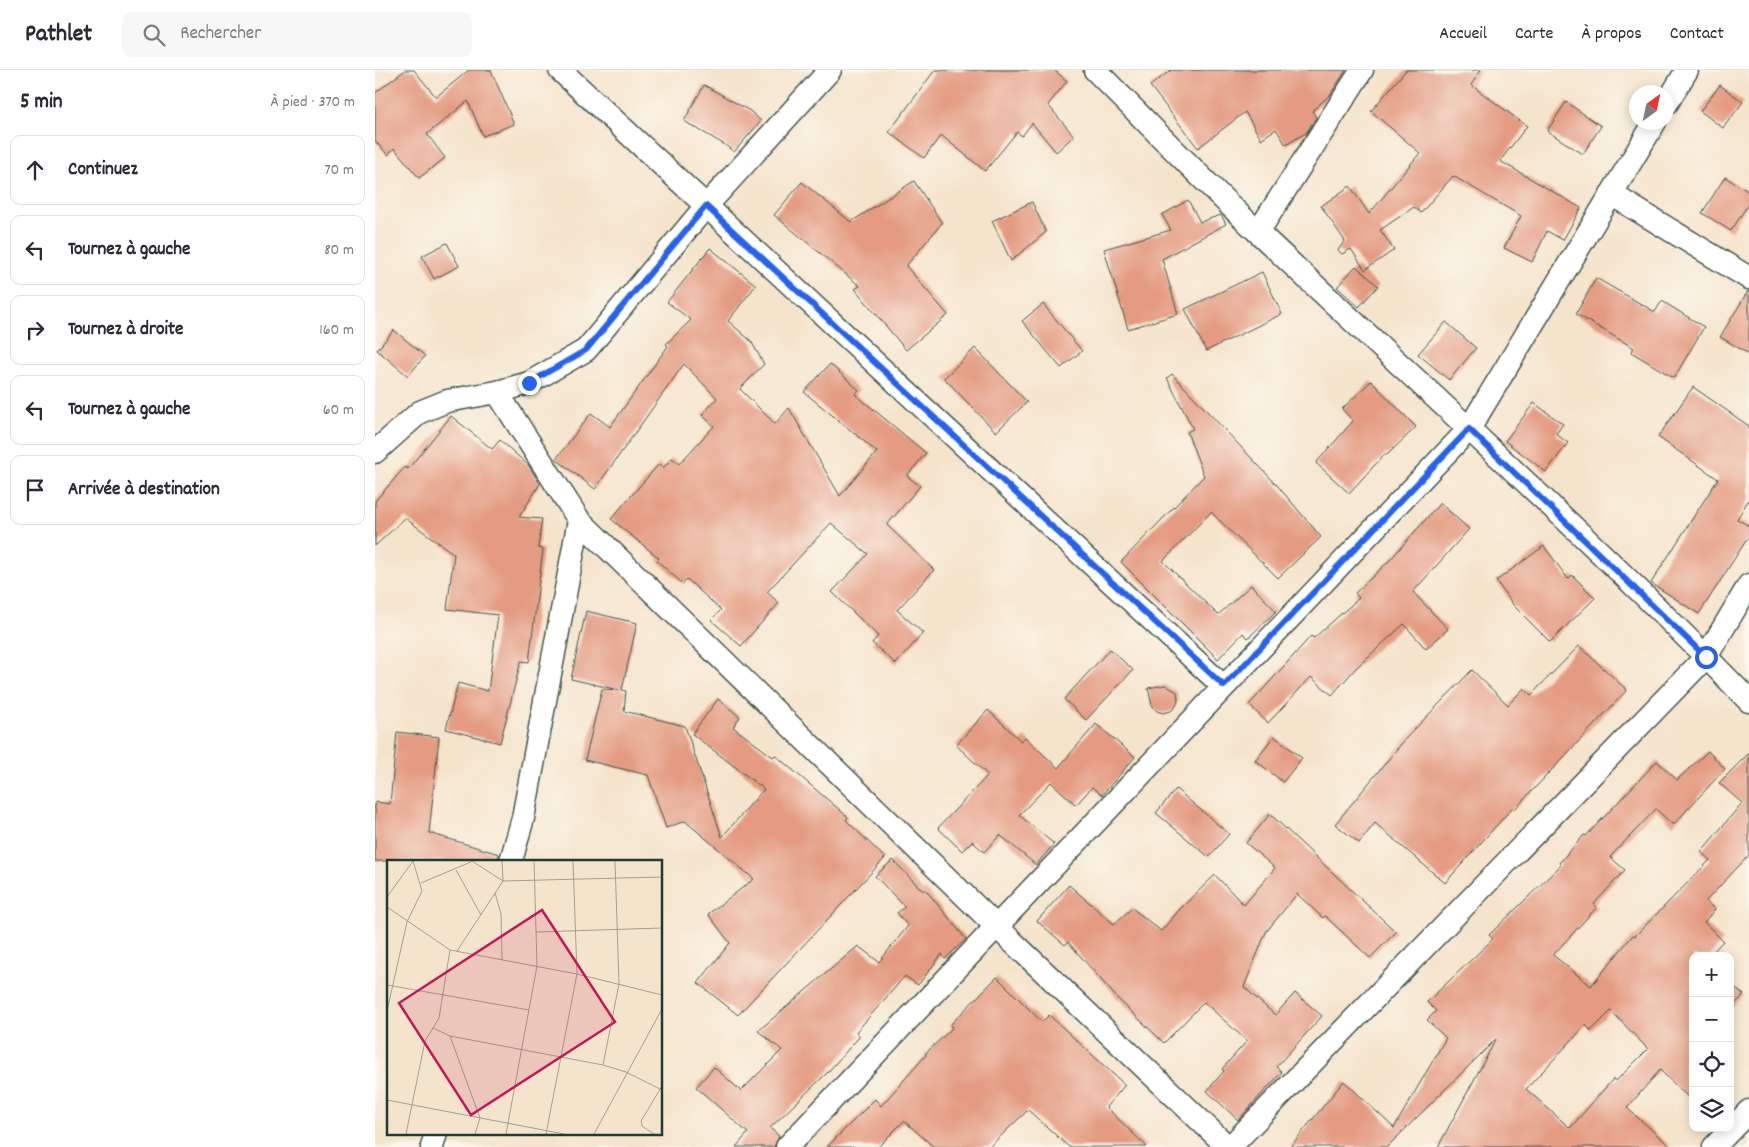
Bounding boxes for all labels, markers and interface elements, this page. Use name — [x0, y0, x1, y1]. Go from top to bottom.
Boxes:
search box — [122, 12, 472, 57]
text: Pathlet — [25, 18, 92, 52]
icon: search — [140, 21, 168, 49]
text: Rechercher — [180, 21, 261, 48]
text: Accueil — [1439, 22, 1487, 47]
text: Carte — [1515, 22, 1554, 47]
text: À propos — [1582, 22, 1642, 47]
text: Contact — [1670, 22, 1724, 47]
north arrow — [1629, 85, 1674, 130]
text: 5 min — [20, 88, 63, 118]
text: À pied · 370 m — [271, 91, 355, 114]
icon: ahead — [21, 156, 49, 184]
text: Continuez — [68, 157, 138, 184]
text: 70 m — [324, 159, 354, 182]
icon: left — [21, 236, 49, 264]
text: Tournez à gauche — [68, 237, 190, 264]
text: 80 m — [324, 239, 354, 262]
icon: right — [21, 316, 49, 344]
text: Tournez à droite — [68, 317, 183, 344]
text: 160 m — [319, 319, 354, 342]
route end — [518, 372, 541, 395]
icon: left — [21, 396, 49, 424]
text: Tournez à gauche — [68, 397, 190, 424]
text: 60 m — [323, 399, 354, 422]
icon: arrive — [21, 476, 49, 504]
text: Arrivée à destination — [68, 477, 220, 504]
route start — [1695, 646, 1718, 669]
inset map — [387, 860, 663, 1134]
map controls — [1689, 952, 1734, 1132]
button: + — [1689, 952, 1734, 997]
button: − — [1689, 997, 1734, 1042]
button: locate — [1689, 1042, 1734, 1087]
button: layers — [1689, 1087, 1734, 1132]

